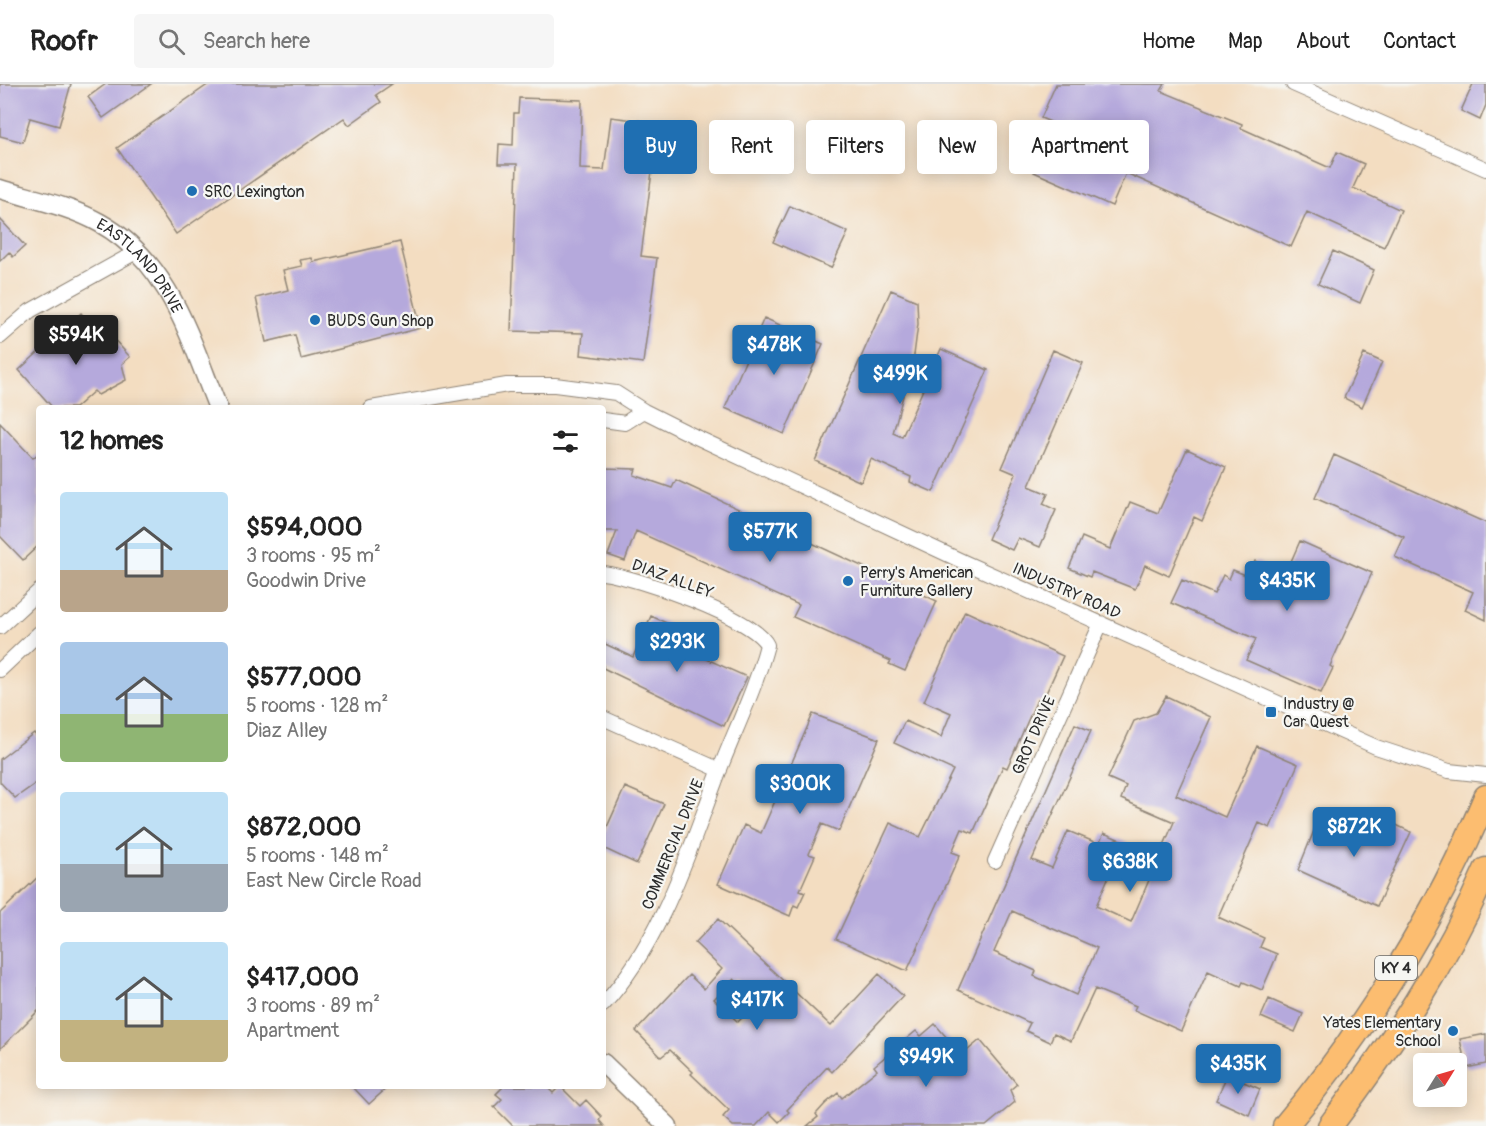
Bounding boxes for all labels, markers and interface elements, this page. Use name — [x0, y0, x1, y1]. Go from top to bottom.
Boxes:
search box — [134, 14, 554, 68]
text: Roofr — [30, 24, 98, 59]
icon: search — [155, 25, 188, 58]
text: Search here — [203, 27, 310, 55]
text: Home — [1142, 28, 1195, 55]
text: Map — [1228, 28, 1263, 55]
text: About — [1296, 28, 1350, 55]
text: Contact — [1383, 28, 1456, 55]
chip: Buy — [624, 120, 697, 174]
chip: Rent — [709, 120, 794, 174]
chip: Filters — [806, 120, 905, 174]
chip: New — [917, 120, 997, 174]
chip: Apartment — [1009, 120, 1149, 174]
place label: SRC Lexington — [204, 182, 305, 202]
marker: SRC Lexington — [185, 184, 199, 198]
street label: EASTLAND DRIVE — [93, 214, 187, 317]
place label: BUDS Gun Shop — [327, 311, 434, 331]
marker: BUDS Gun Shop — [308, 313, 322, 327]
pin: $594K — [34, 315, 118, 366]
text: $594K — [48, 322, 104, 347]
pin: $478K — [732, 325, 816, 376]
text: $478K — [746, 332, 802, 357]
pin: $499K — [858, 354, 942, 405]
text: $499K — [872, 361, 928, 386]
text: 12 homes — [60, 425, 163, 457]
icon: filters — [549, 425, 582, 458]
text: $594,000 — [246, 511, 363, 543]
pin: $577K — [728, 512, 812, 563]
icon: home — [108, 516, 180, 588]
text: $577K — [743, 519, 797, 544]
text: 3 rooms · 95 m² — [246, 543, 381, 568]
street label: DIAZ ALLEY — [629, 555, 716, 603]
street label: INDUSTRY ROAD — [1010, 558, 1124, 624]
pin: $435K — [1245, 561, 1329, 612]
place label: Perry's American Furniture Gallery — [860, 563, 973, 601]
text: Goodwin Drive — [246, 568, 366, 593]
text: $435K — [1259, 568, 1315, 593]
marker: Perry's American Furniture Gallery — [841, 574, 855, 588]
pin: $293K — [635, 622, 719, 673]
text: $293K — [649, 629, 705, 654]
text: $577,000 — [246, 661, 362, 693]
icon: home — [108, 666, 180, 738]
text: 5 rooms · 128 m² — [246, 693, 388, 718]
street label: GROT DRIVE — [1008, 693, 1060, 778]
place label: Industry @ Car Quest — [1283, 694, 1355, 732]
marker: Industry @ Car Quest — [1264, 705, 1278, 719]
text: Diaz Alley — [246, 718, 327, 743]
pin: $300K — [758, 764, 842, 815]
text: $300K — [769, 771, 831, 796]
street label: COMMERCIAL DRIVE — [638, 776, 708, 913]
pin: $872K — [1312, 807, 1396, 858]
text: $872,000 — [246, 811, 361, 843]
text: $872K — [1327, 814, 1381, 839]
icon: home — [108, 816, 180, 888]
pin: $638K — [1088, 842, 1172, 893]
text: 5 rooms · 148 m² — [246, 843, 389, 868]
text: $638K — [1102, 849, 1158, 874]
text: East New Circle Road — [246, 868, 422, 893]
road number: KY 4 — [1375, 956, 1417, 980]
text: $417,000 — [246, 961, 359, 993]
icon: home — [108, 966, 180, 1038]
pin: $417K — [715, 980, 799, 1031]
text: $417K — [731, 987, 783, 1012]
text: 3 rooms · 89 m² — [246, 993, 380, 1018]
place label: Yates Elementary School — [1322, 1013, 1441, 1051]
text: Apartment — [246, 1018, 339, 1043]
marker: Yates Elementary School — [1446, 1024, 1460, 1038]
pin: $949K — [884, 1037, 968, 1088]
text: $949K — [898, 1044, 954, 1069]
pin: $435K — [1196, 1044, 1280, 1095]
text: $435K — [1210, 1051, 1266, 1076]
north arrow — [1413, 1053, 1467, 1107]
map controls — [1413, 1053, 1467, 1107]

